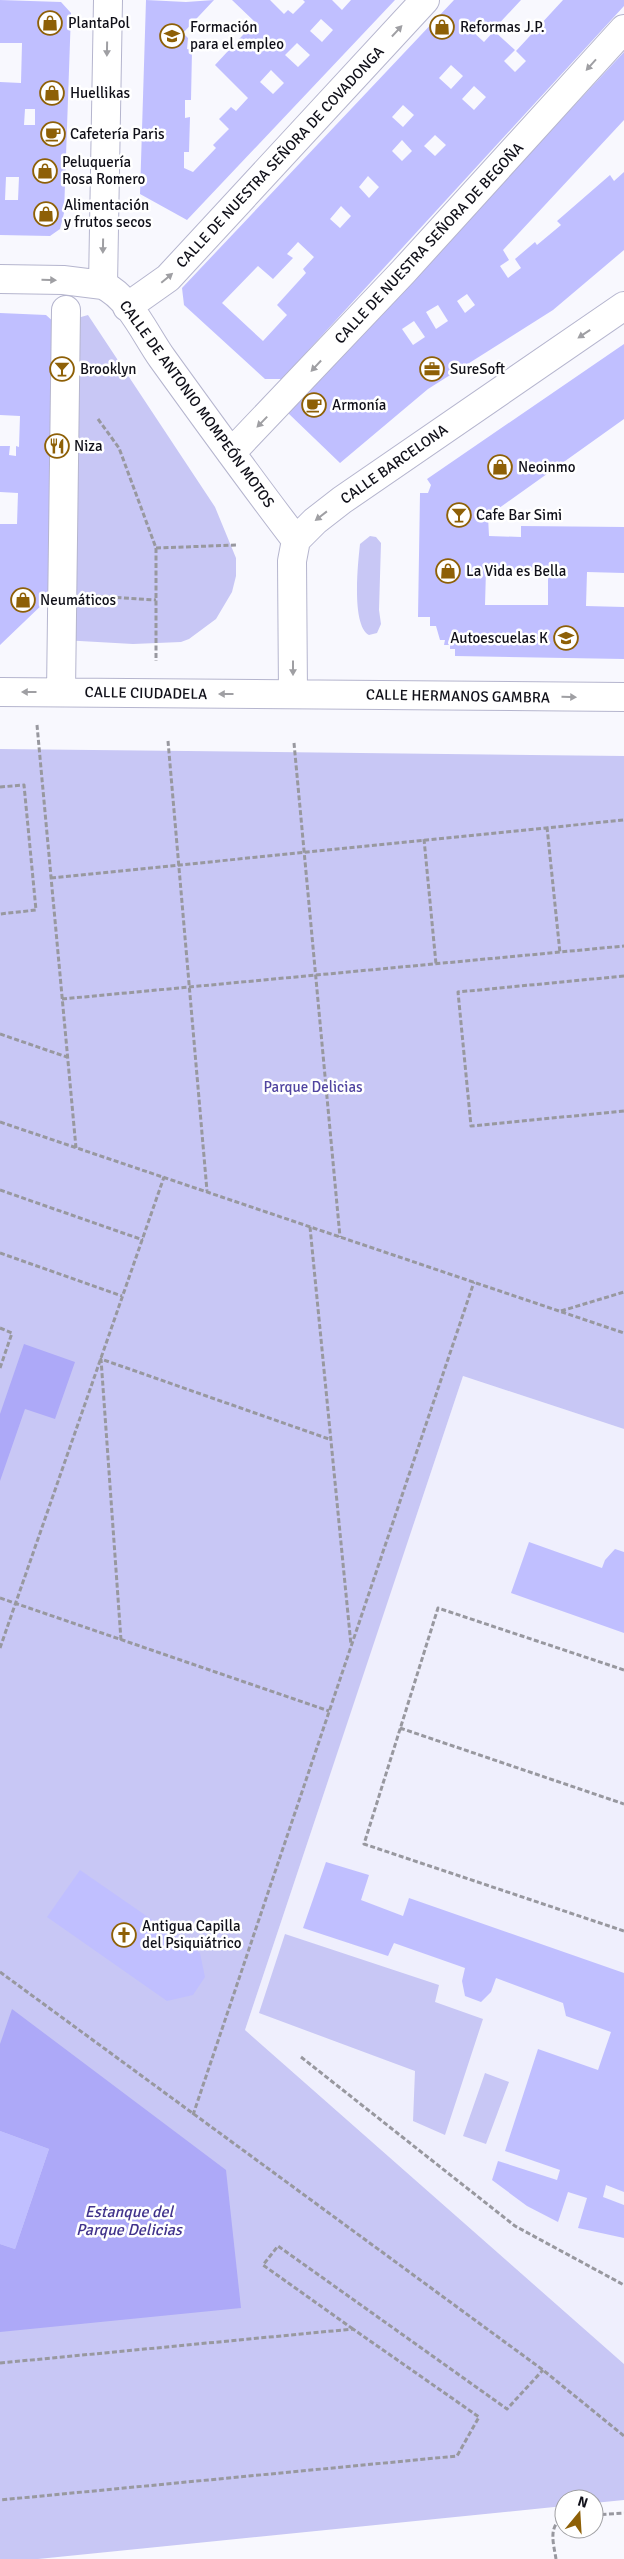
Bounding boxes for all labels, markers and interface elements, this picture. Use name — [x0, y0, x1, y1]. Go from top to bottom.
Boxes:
shop icon: PlantaPol — [37, 10, 63, 36]
place label: PlantaPol — [68, 14, 130, 32]
shop icon: Reformas J.P. — [429, 14, 455, 40]
place label: Formación para el empleo — [190, 18, 284, 53]
place label: Reformas J.P. — [460, 18, 545, 36]
school or university icon: Formación para el empleo — [159, 23, 185, 49]
one-way arrow — [391, 25, 402, 38]
one-way arrow — [103, 41, 111, 57]
street label: CALLE DE NUESTRA SEÑORA DE COVADONGA — [172, 42, 388, 272]
one-way arrow — [585, 59, 597, 71]
shop icon: Huellikas — [39, 80, 65, 106]
place label: Huellikas — [70, 84, 131, 102]
cafe icon: Cafetería Paris — [40, 121, 66, 147]
place label: Cafetería Paris — [70, 125, 165, 143]
street label: CALLE DE NUESTRA SEÑORA DE BEGOÑA — [330, 138, 527, 347]
place label: Peluquería Rosa Romero — [62, 153, 145, 188]
shop icon: Peluquería Rosa Romero — [32, 158, 58, 184]
place label: Alimentación y frutos secos — [64, 196, 152, 231]
shop icon: Alimentación y frutos secos — [33, 201, 59, 227]
one-way arrow — [99, 238, 107, 254]
one-way arrow — [160, 272, 172, 284]
one-way arrow — [41, 276, 57, 284]
street label: CALLE DE ANTONIO MOMPEÓN MOTOS — [116, 296, 279, 511]
one-way arrow — [577, 329, 591, 339]
bar icon: Brooklyn — [49, 356, 75, 382]
office icon: SureSoft — [419, 356, 445, 382]
one-way arrow — [310, 359, 322, 371]
place label: Brooklyn — [80, 360, 136, 378]
place label: SureSoft — [450, 360, 505, 378]
cafe icon: Armonía — [301, 392, 327, 418]
place label: Armonía — [332, 396, 386, 414]
one-way arrow — [256, 415, 268, 427]
street label: CALLE BARCELONA — [337, 420, 451, 508]
restaurant icon: Niza — [44, 433, 70, 459]
place label: Niza — [74, 437, 103, 455]
shop icon: Neoinmo — [487, 454, 513, 480]
place label: Neoinmo — [518, 458, 576, 476]
bar icon: Cafe Bar Simi — [446, 502, 472, 528]
place label: Cafe Bar Simi — [476, 506, 562, 524]
one-way arrow — [315, 511, 328, 522]
shop icon: La Vida es Bella — [435, 558, 461, 584]
place label: La Vida es Bella — [466, 562, 566, 580]
shop icon: Neumáticos — [10, 587, 36, 613]
place label: Neumáticos — [40, 591, 117, 609]
school or university icon: Autoescuelas K — [553, 625, 579, 651]
place label: Autoescuelas K — [450, 629, 548, 647]
one-way arrow — [289, 660, 297, 676]
street label: CALLE CIUDADELA — [85, 683, 207, 703]
street label: CALLE HERMANOS GAMBRA — [366, 685, 550, 707]
one-way arrow — [21, 688, 37, 696]
one-way arrow — [218, 690, 234, 698]
one-way arrow — [561, 693, 577, 701]
park label: Parque Delicias — [263, 1078, 363, 1096]
place label: Antigua Capilla del Psiquiátrico — [142, 1917, 242, 1952]
church icon: Antigua Capilla del Psiquiátrico — [111, 1922, 137, 1948]
water label: Estanque del Parque Delicias — [76, 2202, 184, 2240]
north arrow — [554, 2489, 604, 2539]
text: N — [576, 2493, 590, 2512]

